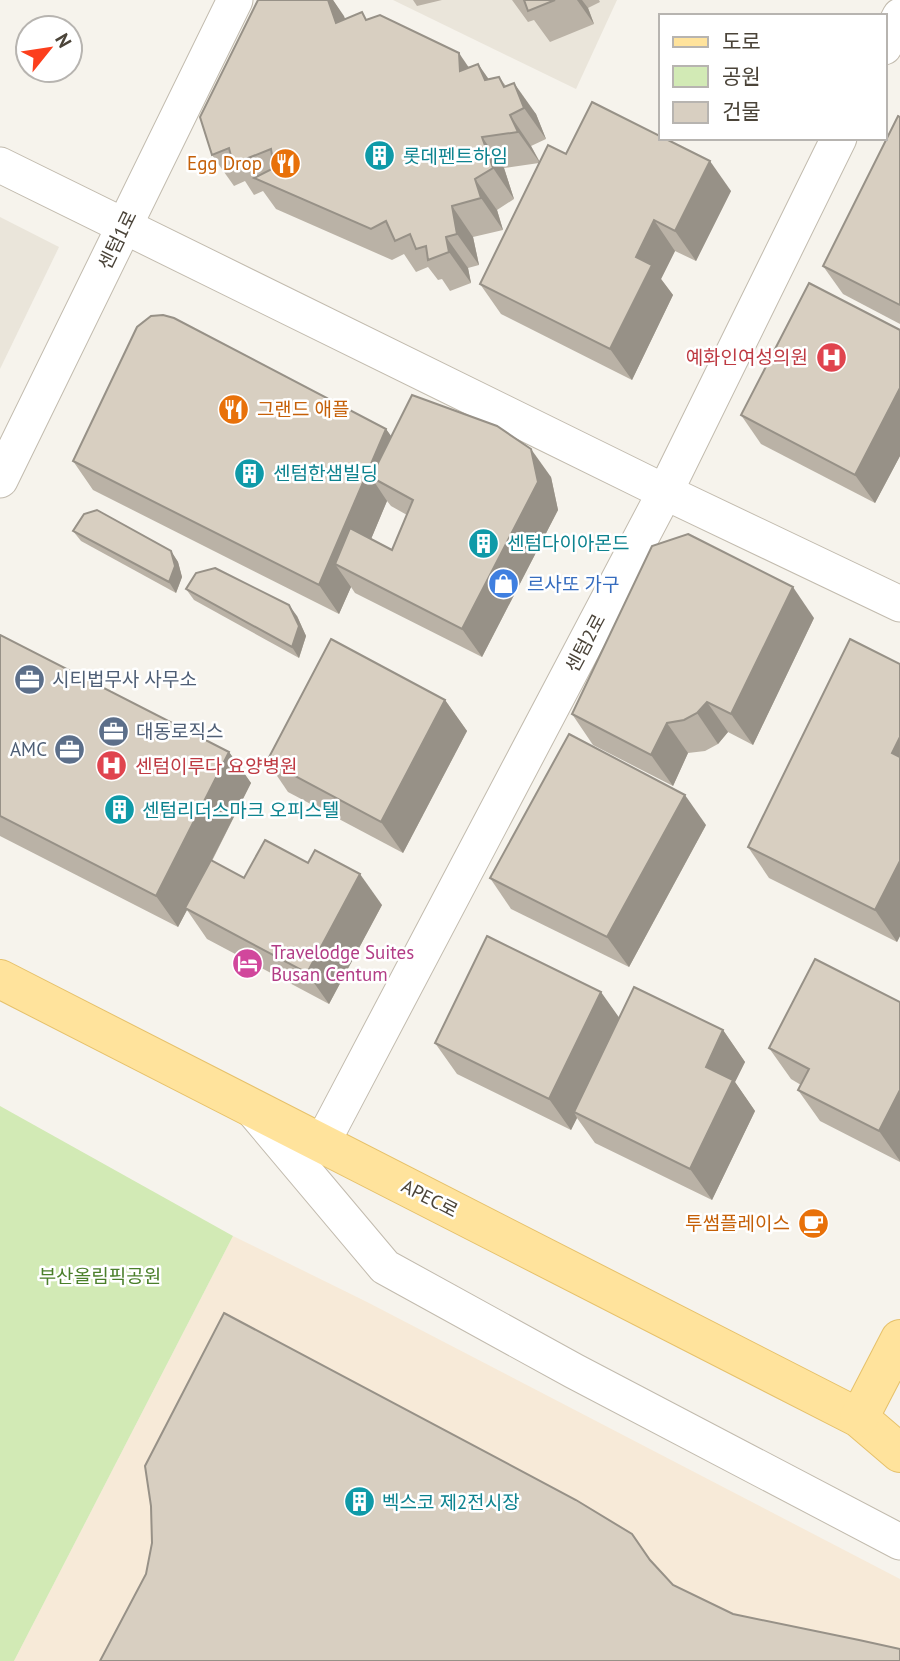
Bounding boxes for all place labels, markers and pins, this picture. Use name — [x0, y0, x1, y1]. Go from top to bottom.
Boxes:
building icon: 롯데펜트하임 — [363, 139, 397, 173]
place label: 롯데펜트하임 — [403, 144, 508, 168]
restaurant icon: Egg Drop — [268, 146, 302, 180]
place label: Egg Drop — [187, 151, 262, 175]
hospital icon: 예화인여성의원 — [814, 340, 848, 374]
place label: 예화인여성의원 — [686, 345, 808, 369]
restaurant icon: 그랜드 애플 — [217, 392, 251, 426]
place label: 그랜드 애플 — [257, 397, 349, 421]
building icon: 센텀한샘빌딩 — [233, 456, 267, 490]
place label: 센텀한샘빌딩 — [273, 461, 378, 485]
building icon: 센텀다이아몬드 — [467, 526, 501, 560]
place label: 센텀다이아몬드 — [507, 531, 629, 555]
shop icon: 르사또 가구 — [487, 567, 521, 601]
place label: 르사또 가구 — [527, 572, 619, 596]
office icon: 시티법무사 사무소 — [12, 662, 46, 696]
place label: 시티법무사 사무소 — [52, 667, 197, 691]
office icon: 대동로직스 — [96, 714, 130, 748]
place label: 대동로직스 — [136, 719, 223, 743]
office icon: AMC — [53, 732, 87, 766]
place label: AMC — [10, 737, 47, 761]
hospital icon: 센텀이루다 요양병원 — [95, 749, 129, 783]
place label: 센텀이루다 요양병원 — [135, 754, 297, 778]
building icon: 센텀리더스마크 오피스텔 — [102, 793, 136, 827]
place label: 센텀리더스마크 오피스텔 — [142, 798, 339, 822]
place label: Travelodge Suites Busan Centum — [271, 940, 414, 986]
hotel icon: Travelodge Suites Busan Centum — [231, 946, 265, 980]
cafe icon: 투썸플레이스 — [796, 1206, 830, 1240]
place label: 투썸플레이스 — [685, 1211, 790, 1235]
building icon: 벡스코 제2전시장 — [342, 1485, 376, 1519]
place label: 벡스코 제2전시장 — [382, 1490, 520, 1514]

